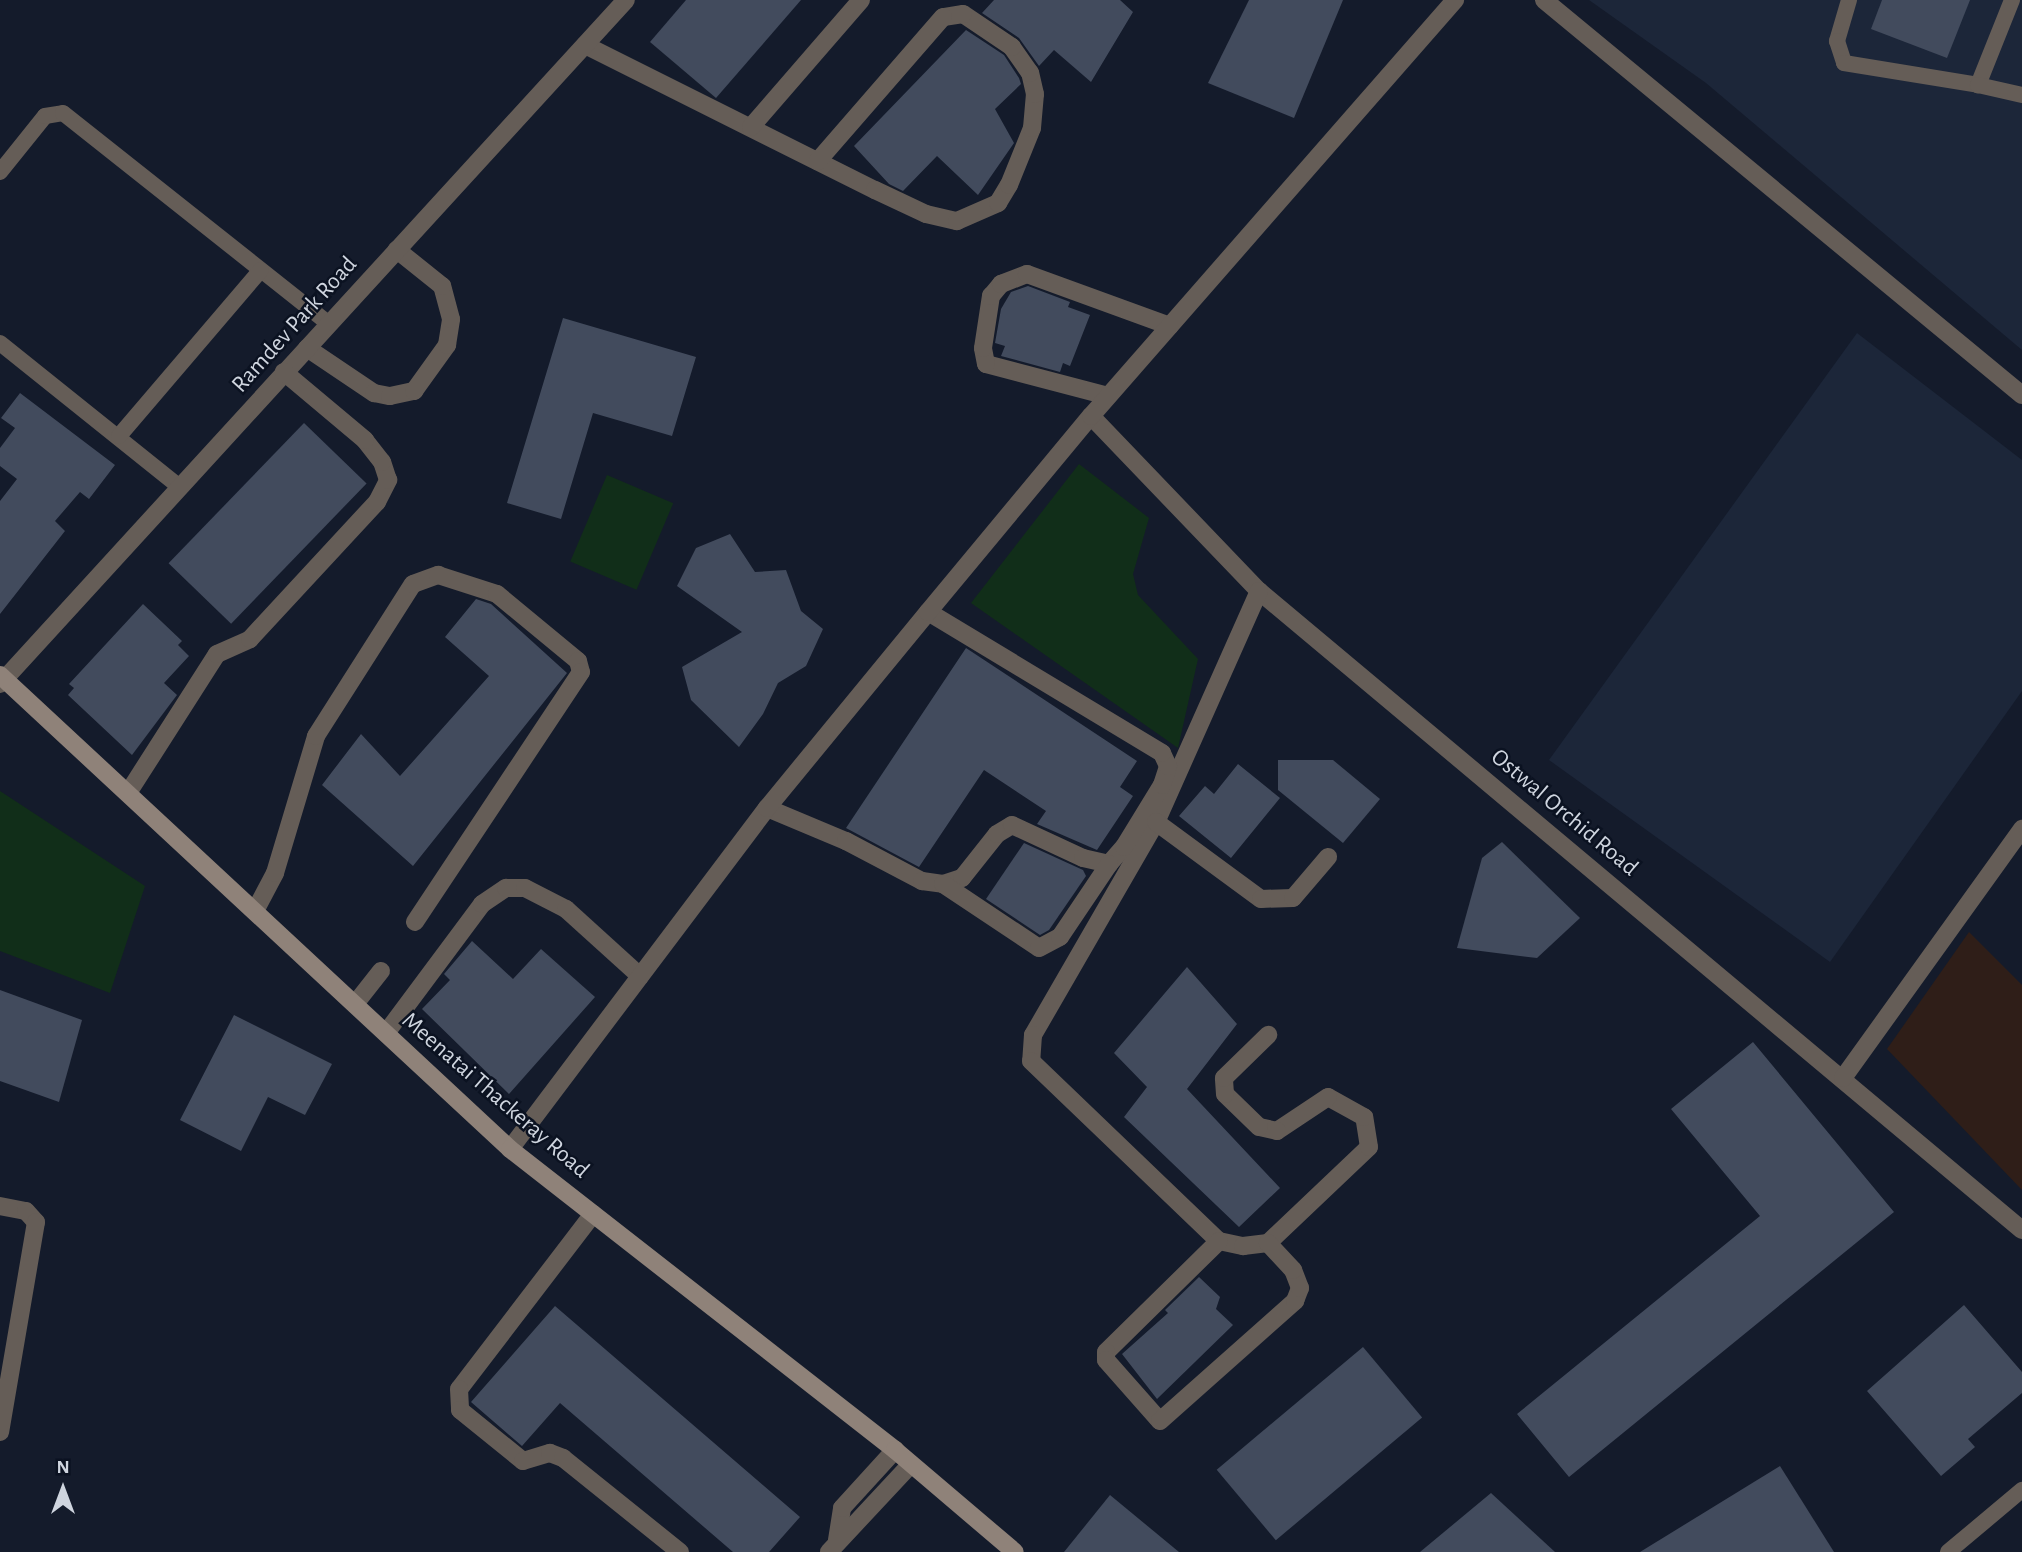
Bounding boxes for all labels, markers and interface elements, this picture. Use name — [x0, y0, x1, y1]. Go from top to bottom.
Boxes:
street label: Ramdev Park Road — [226, 251, 364, 399]
street label: Ostwal Orchid Road — [1485, 743, 1643, 883]
street label: Meenatai Thackeray Road — [395, 1007, 595, 1185]
north arrow — [28, 1454, 98, 1524]
text: N — [56, 1458, 70, 1477]

